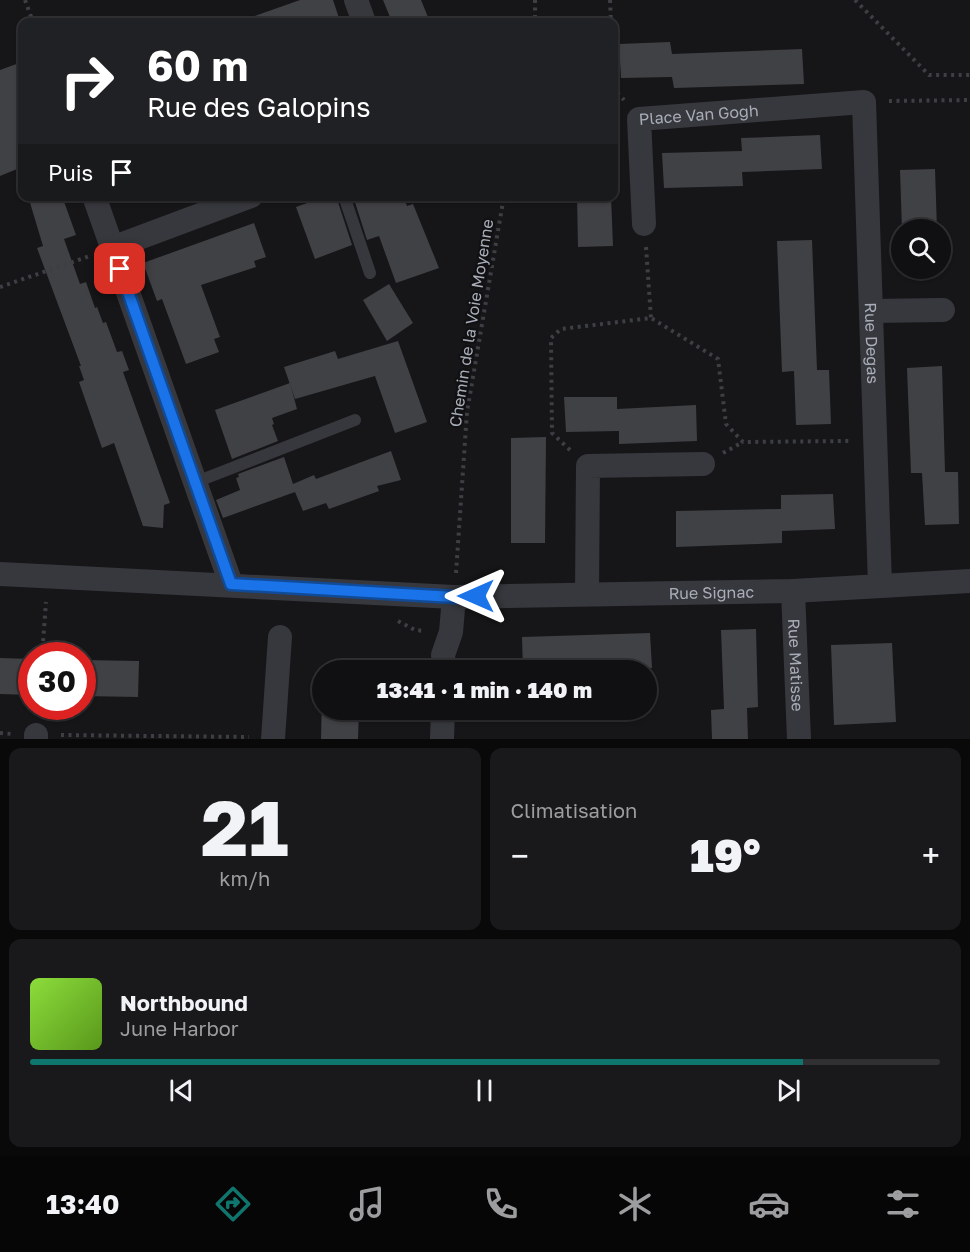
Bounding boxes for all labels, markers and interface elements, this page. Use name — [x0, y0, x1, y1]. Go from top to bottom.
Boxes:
text: 60 m — [147, 40, 248, 90]
icon: right — [48, 42, 126, 120]
text: Rue des Galopins — [147, 91, 371, 123]
street label: Place Van Gogh — [638, 100, 759, 129]
icon: arrive — [105, 156, 138, 189]
text: Puis — [48, 159, 93, 186]
street label: Chemin de la Voie Moyenne — [445, 218, 497, 428]
map controls — [891, 219, 951, 279]
button: search — [891, 219, 951, 279]
pin — [94, 243, 145, 294]
icon: arrive — [103, 252, 136, 285]
street label: Rue Degas — [861, 302, 883, 384]
position arrow — [444, 564, 508, 628]
street label: Rue Signac — [668, 582, 755, 603]
street label: Rue Matisse — [784, 618, 808, 712]
speed limit sign: 30 — [18, 642, 96, 720]
text: 13:41 · 1 min · 140 m — [377, 676, 592, 703]
text: 21 — [201, 780, 289, 873]
text: Climatisation — [511, 798, 637, 822]
text: 19° — [690, 828, 761, 882]
text: − — [511, 836, 529, 875]
text: + — [922, 836, 940, 875]
text: km/h — [219, 866, 270, 890]
text: Northbound — [120, 989, 248, 1016]
text: June Harbor — [120, 1016, 239, 1040]
icon: previous — [165, 1074, 198, 1107]
icon: pause — [468, 1074, 501, 1107]
icon: next — [772, 1074, 805, 1107]
icon: directions — [212, 1183, 254, 1225]
icon: music — [346, 1183, 388, 1225]
icon: phone — [480, 1183, 522, 1225]
icon: climate — [614, 1183, 656, 1225]
icon: car — [748, 1183, 790, 1225]
icon: filters — [882, 1183, 924, 1225]
text: 13:40 — [46, 1188, 119, 1220]

